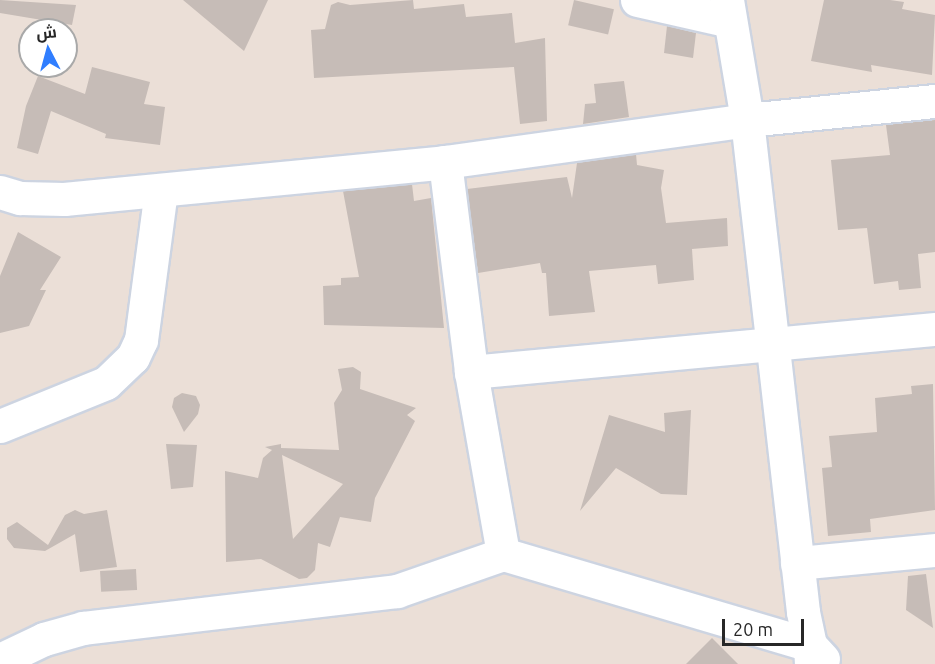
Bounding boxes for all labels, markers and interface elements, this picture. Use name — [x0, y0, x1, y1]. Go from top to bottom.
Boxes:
north arrow — [18, 18, 78, 78]
text: ش — [35, 22, 57, 42]
scale bar — [725, 607, 808, 645]
text: 20 m — [733, 619, 773, 639]

